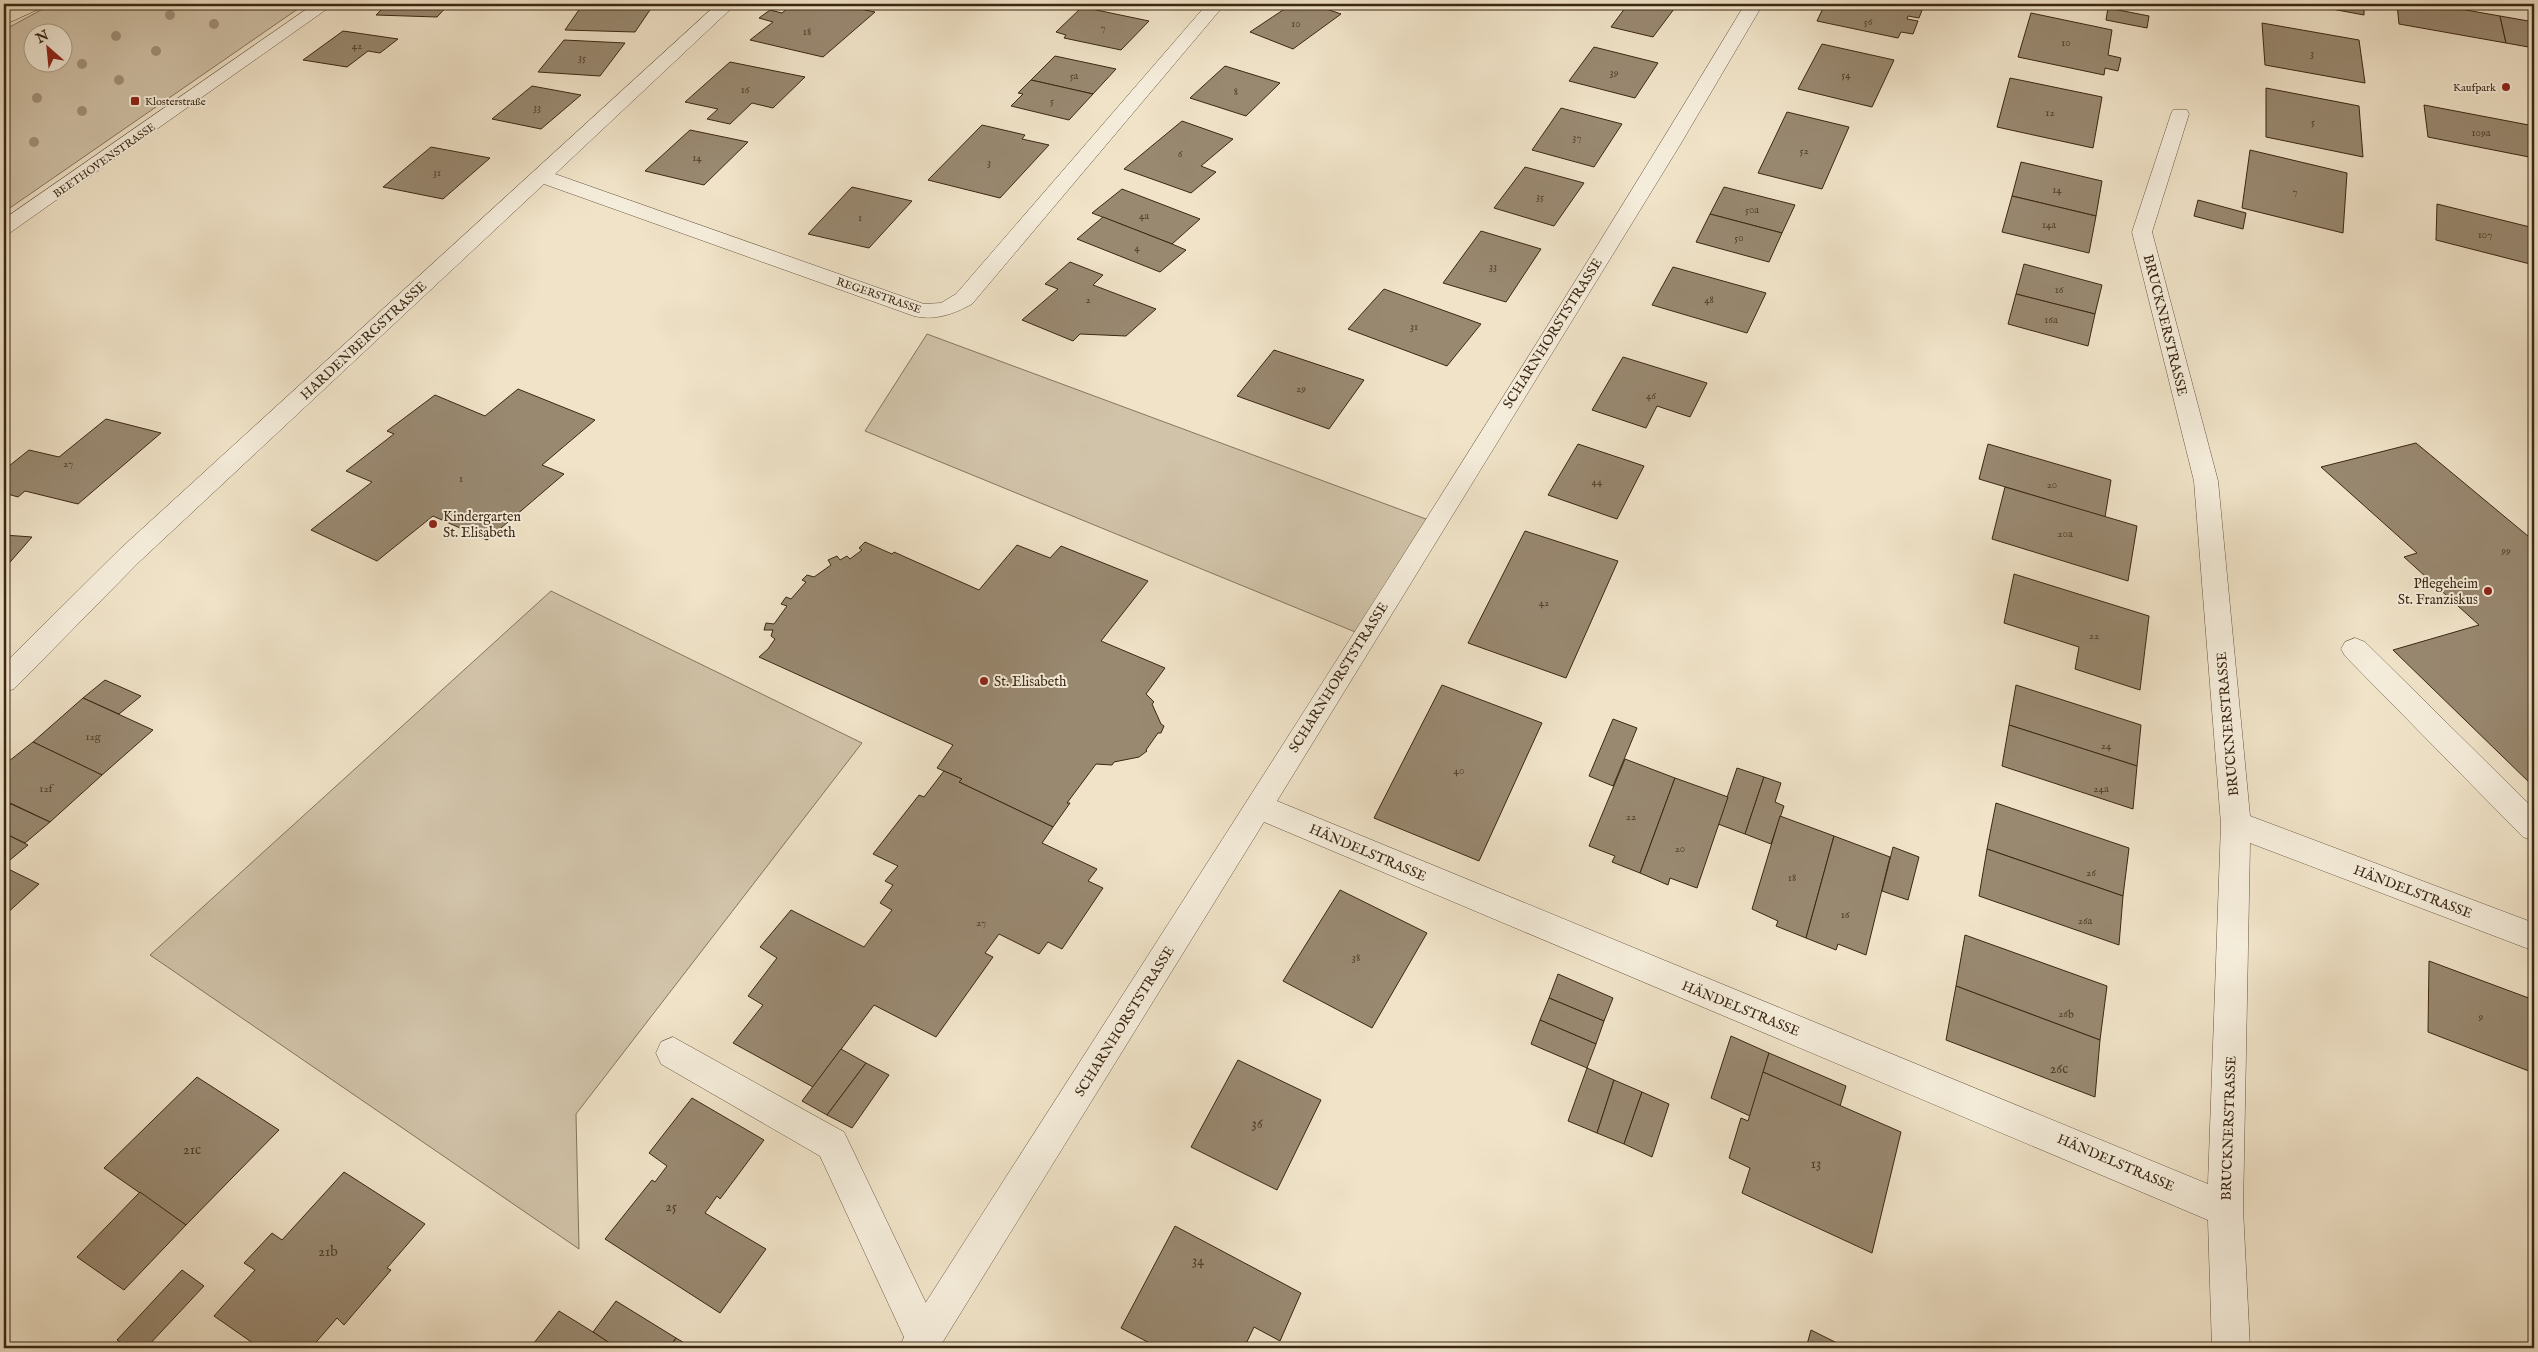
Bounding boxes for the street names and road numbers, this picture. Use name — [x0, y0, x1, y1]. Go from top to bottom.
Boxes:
street label: BEETHOVENSTRASSE — [51, 120, 159, 201]
street label: BRUCKNERSTRASSE — [2139, 253, 2191, 398]
street label: SCHARNHORSTSTRASSE — [1499, 255, 1607, 412]
street label: REGERSTRASSE — [834, 275, 923, 317]
street label: HARDENBERGSTRASSE — [297, 277, 431, 404]
street label: SCHARNHORSTSTRASSE — [1285, 599, 1393, 756]
street label: BRUCKNERSTRASSE — [2213, 651, 2243, 797]
street label: HÄNDELSTRASSE — [1306, 819, 1430, 886]
street label: HÄNDELSTRASSE — [2351, 860, 2475, 923]
street label: SCHARNHORSTSTRASSE — [1071, 943, 1179, 1100]
street label: HÄNDELSTRASSE — [1679, 976, 1803, 1041]
street label: BRUCKNERSTRASSE — [2217, 1055, 2241, 1201]
street label: HÄNDELSTRASSE — [2054, 1129, 2178, 1196]

